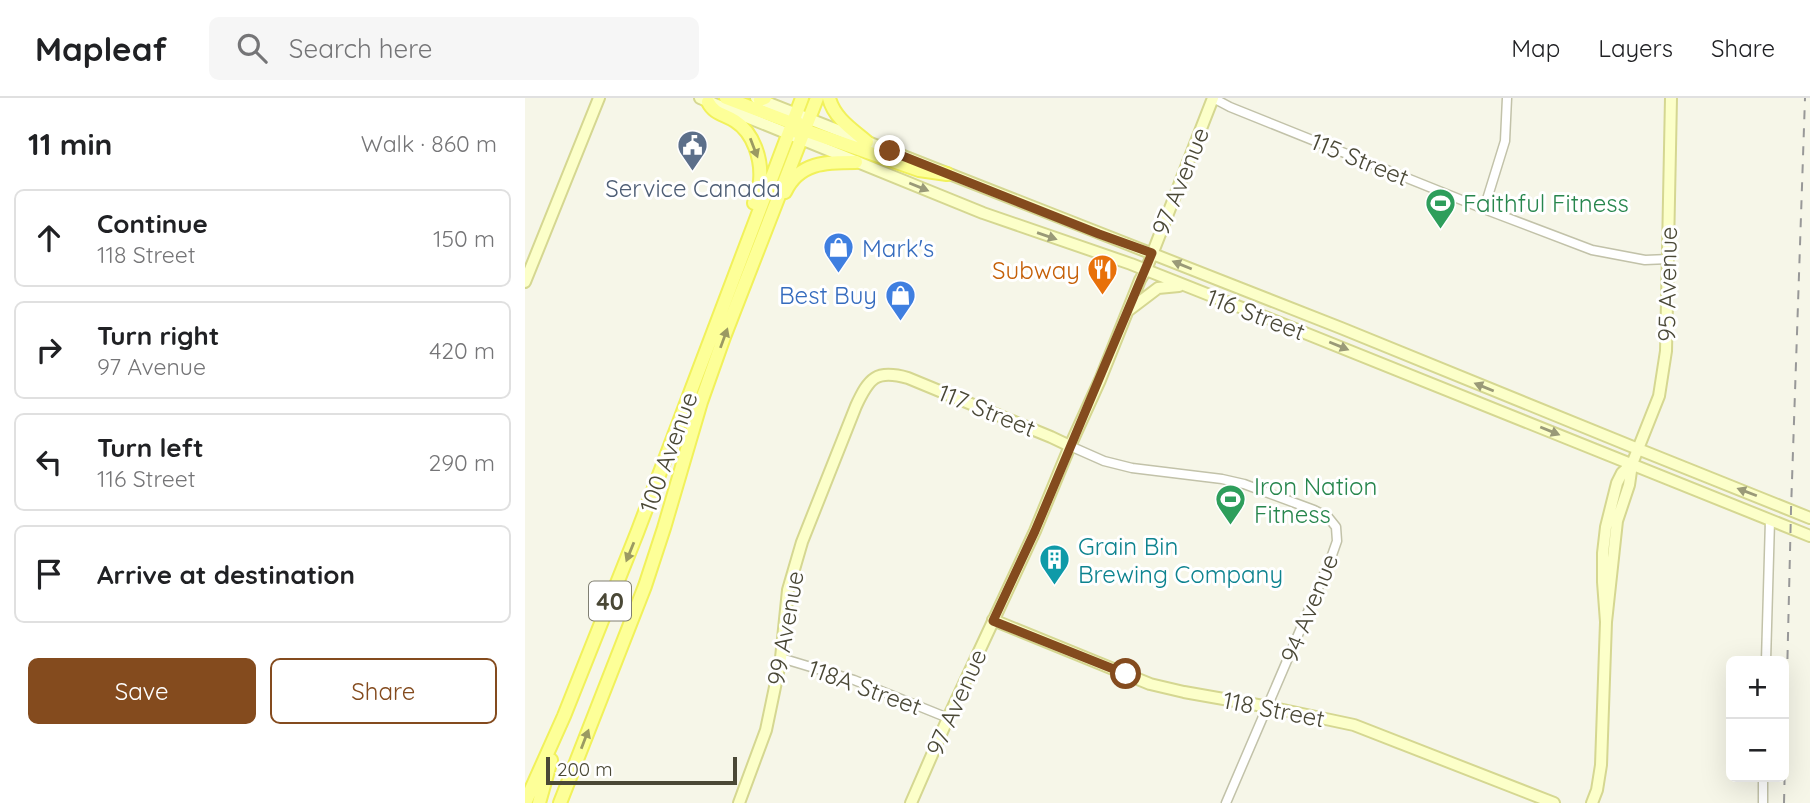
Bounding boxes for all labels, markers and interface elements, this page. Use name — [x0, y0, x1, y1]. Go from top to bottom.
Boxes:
search box — [209, 17, 699, 80]
text: Mapleaf — [35, 28, 167, 69]
icon: search — [233, 29, 271, 67]
text: Search here — [289, 32, 432, 65]
text: Map — [1511, 33, 1560, 63]
text: Layers — [1598, 33, 1673, 63]
text: Share — [1711, 33, 1775, 63]
street label: 97 Avenue — [1145, 123, 1215, 239]
text: 11 min — [28, 125, 112, 163]
street label: 115 Street — [1307, 126, 1413, 192]
text: Walk · 860 m — [361, 129, 497, 158]
public building icon: Service Canada — [676, 129, 710, 173]
route end — [874, 135, 905, 166]
one-way arrow — [748, 137, 759, 158]
place label: Service Canada — [605, 173, 781, 203]
one-way arrow — [909, 182, 930, 193]
sports icon: Faithful Fitness — [1423, 186, 1457, 230]
place label: Faithful Fitness — [1463, 188, 1629, 218]
text: Continue — [97, 207, 208, 240]
icon: ahead — [30, 219, 68, 257]
text: 150 m — [433, 224, 495, 253]
street label: 95 Avenue — [1651, 226, 1683, 342]
shop icon: Mark's — [822, 231, 856, 275]
one-way arrow — [1037, 231, 1058, 242]
place label: Mark's — [862, 233, 934, 263]
text: 118 Street — [97, 240, 196, 269]
restaurant icon: Subway — [1086, 253, 1120, 297]
place label: Subway — [992, 255, 1080, 285]
one-way arrow — [1171, 259, 1192, 270]
shop icon: Best Buy — [883, 278, 917, 322]
place label: Best Buy — [779, 280, 877, 310]
street label: 116 Street — [1203, 282, 1309, 346]
text: Turn right — [97, 319, 219, 352]
one-way arrow — [719, 327, 730, 348]
icon: right — [30, 331, 68, 369]
text: 420 m — [429, 336, 495, 365]
one-way arrow — [1328, 341, 1349, 352]
text: 97 Avenue — [97, 352, 206, 381]
street label: 117 Street — [934, 377, 1040, 443]
one-way arrow — [1473, 381, 1494, 392]
street label: 100 Avenue — [632, 388, 704, 516]
one-way arrow — [1540, 425, 1561, 436]
text: Turn left — [97, 431, 204, 464]
icon: left — [30, 443, 68, 481]
text: 290 m — [428, 448, 495, 477]
text: 116 Street — [97, 464, 196, 493]
place label: Iron Nation Fitness — [1254, 471, 1377, 529]
sports icon: Iron Nation Fitness — [1214, 483, 1248, 527]
one-way arrow — [1736, 487, 1757, 498]
place label: Grain Bin Brewing Company — [1078, 531, 1283, 589]
one-way arrow — [624, 542, 635, 563]
building icon: Grain Bin Brewing Company — [1038, 543, 1072, 587]
street label: 94 Avenue — [1274, 549, 1344, 667]
icon: arrive — [30, 555, 68, 593]
text: Arrive at destination — [97, 558, 355, 591]
street label: 99 Avenue — [760, 569, 810, 687]
road number: 40 — [589, 582, 631, 621]
street label: 97 Avenue — [919, 644, 993, 760]
street label: 118A Street — [804, 653, 926, 721]
map controls — [1726, 656, 1789, 782]
button: + — [1726, 656, 1789, 719]
button: Save — [28, 658, 256, 724]
button: Share — [270, 658, 497, 724]
route start — [1110, 658, 1141, 689]
street label: 118 Street — [1221, 684, 1327, 734]
button: − — [1726, 719, 1789, 782]
one-way arrow — [580, 729, 591, 750]
scale bar — [546, 754, 737, 786]
text: 200 m — [557, 757, 613, 781]

